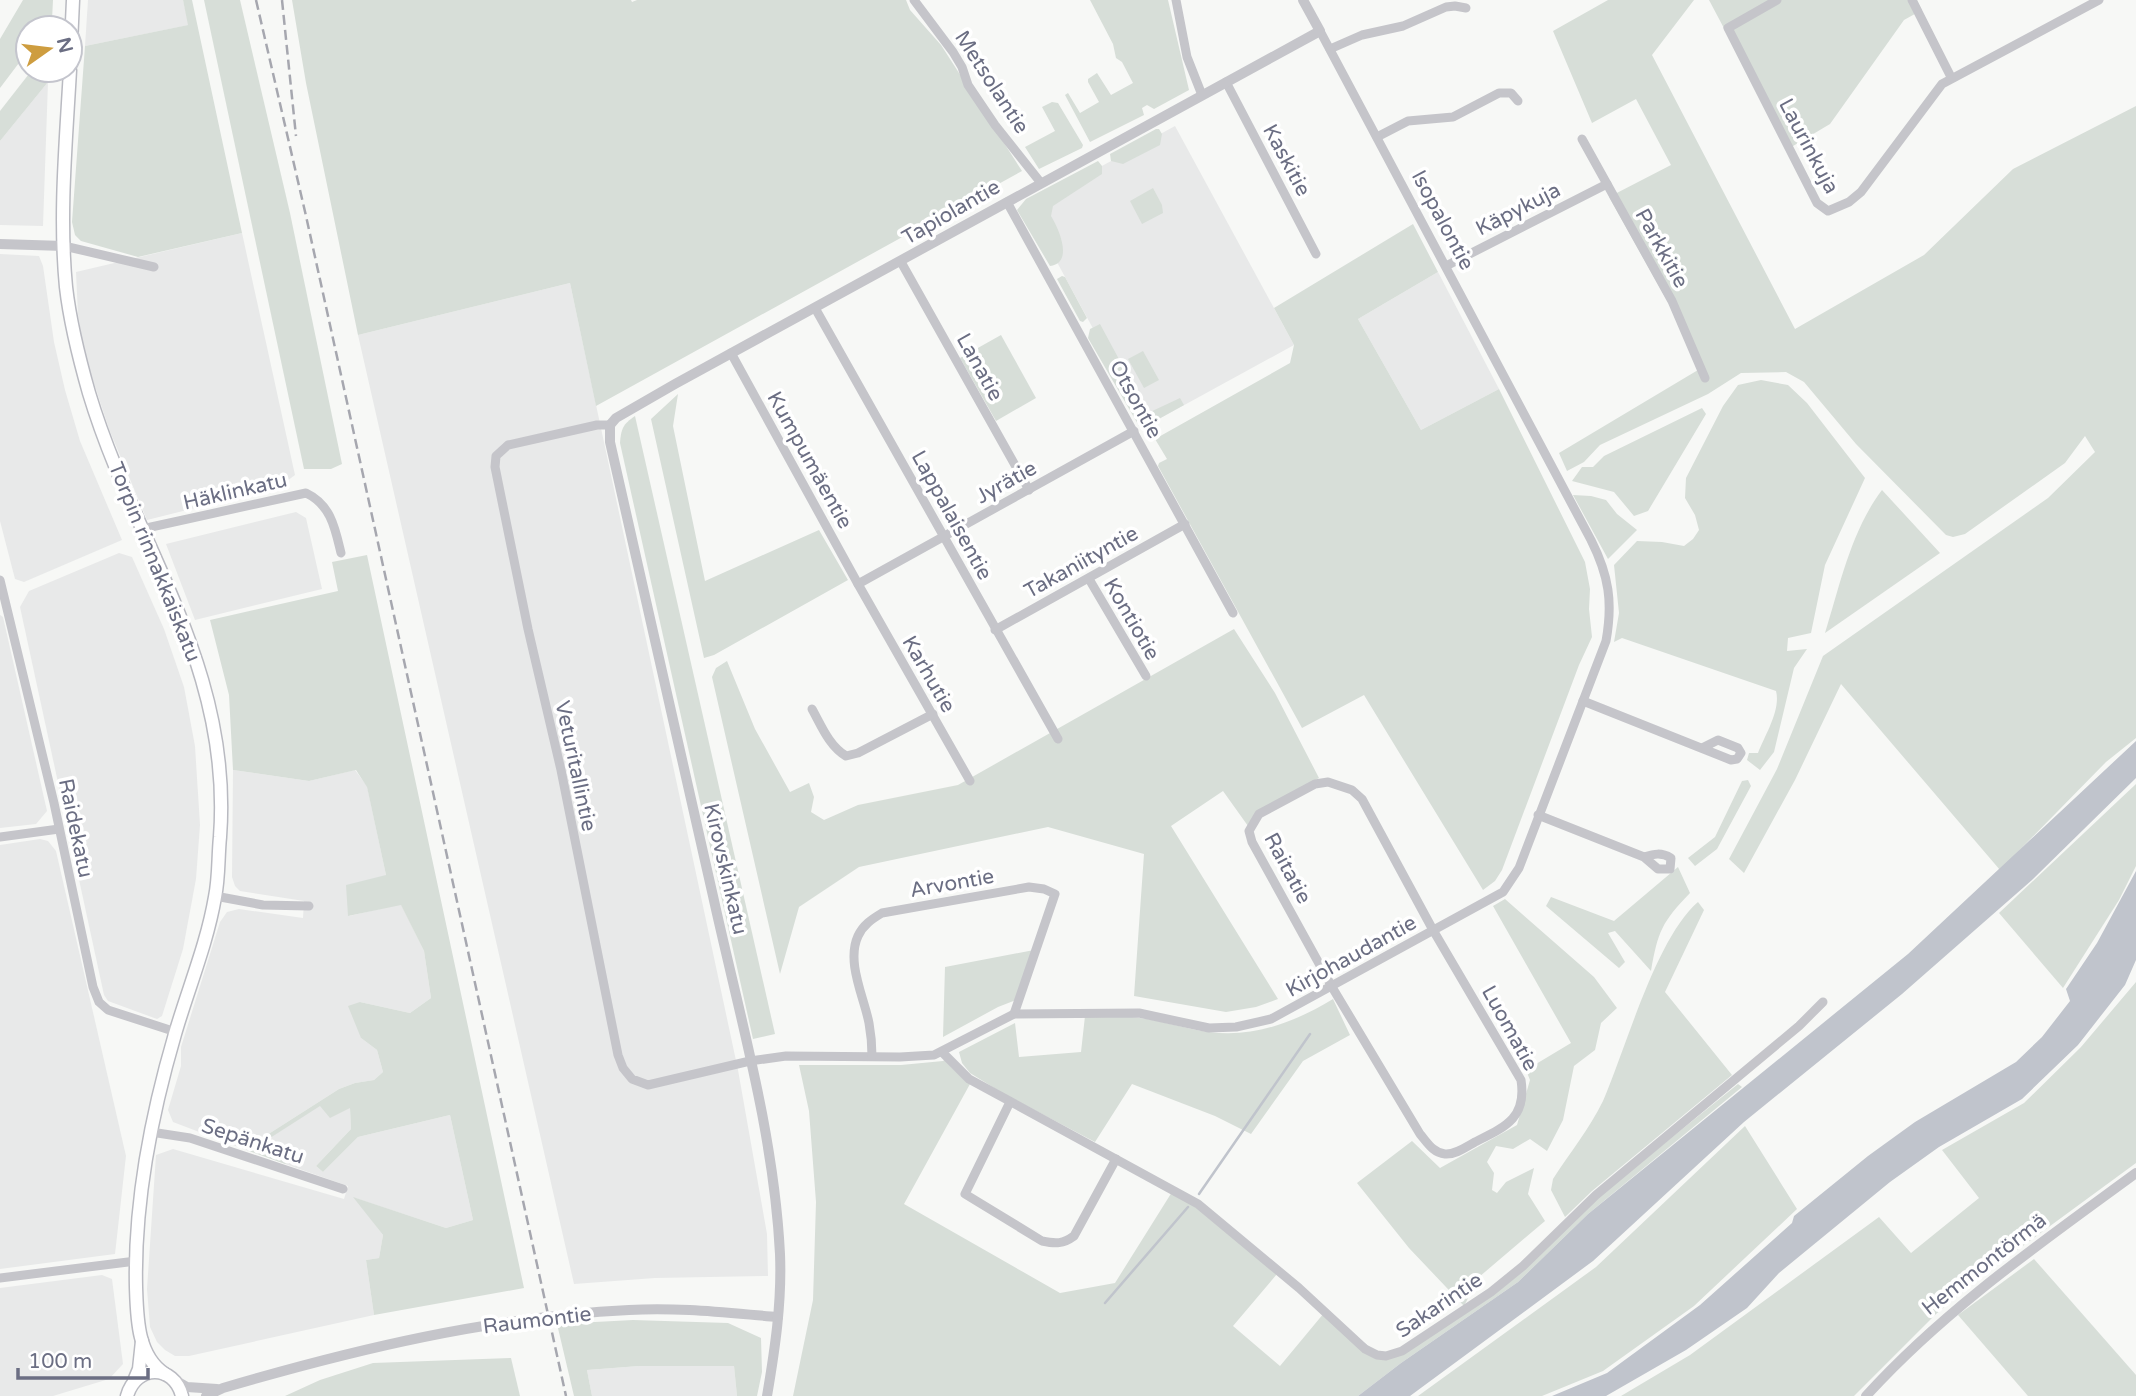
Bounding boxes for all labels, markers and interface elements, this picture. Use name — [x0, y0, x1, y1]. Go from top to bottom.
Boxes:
north arrow — [14, 14, 84, 84]
street label: Metsolantie — [949, 26, 1034, 138]
text: N — [52, 35, 77, 55]
street label: Laurinkuja — [1773, 94, 1844, 198]
street label: Kaskitie — [1257, 120, 1316, 201]
street label: Isopalontie — [1406, 166, 1479, 274]
street label: Tapiolantie — [898, 174, 1005, 250]
street label: Käpykuja — [1472, 178, 1565, 241]
street label: Parkkitie — [1630, 204, 1694, 292]
street label: Lanatie — [951, 329, 1008, 405]
street label: Otsontie — [1104, 356, 1167, 443]
street label: Kumpumäentie — [762, 387, 858, 533]
street label: Lappalaisentie — [906, 446, 997, 584]
street label: Jyrätie — [971, 456, 1041, 509]
street label: Torpin rinnakkaiskatu — [103, 459, 206, 666]
street label: Häklinkatu — [181, 467, 290, 516]
street label: Takaniityntie — [1020, 521, 1143, 604]
street label: Kontiotie — [1098, 574, 1165, 665]
street label: Karhutie — [897, 631, 961, 717]
street label: Veturitallintie — [550, 699, 602, 834]
street label: Raidekatu — [53, 776, 98, 880]
street label: Kirovskinkatu — [698, 801, 753, 937]
street label: Raitatie — [1259, 829, 1317, 908]
street label: Arvontie — [908, 864, 996, 903]
street label: Kirjohaudantie — [1282, 910, 1421, 1003]
street label: Luomatie — [1476, 981, 1543, 1075]
street label: Sepänkatu — [198, 1113, 307, 1170]
street label: Hemmontörmä — [1917, 1208, 2052, 1321]
street label: Sakarintie — [1391, 1267, 1487, 1343]
street label: Raumontie — [481, 1301, 593, 1340]
scale bar — [18, 1336, 147, 1380]
text: 100 m — [28, 1349, 92, 1374]

